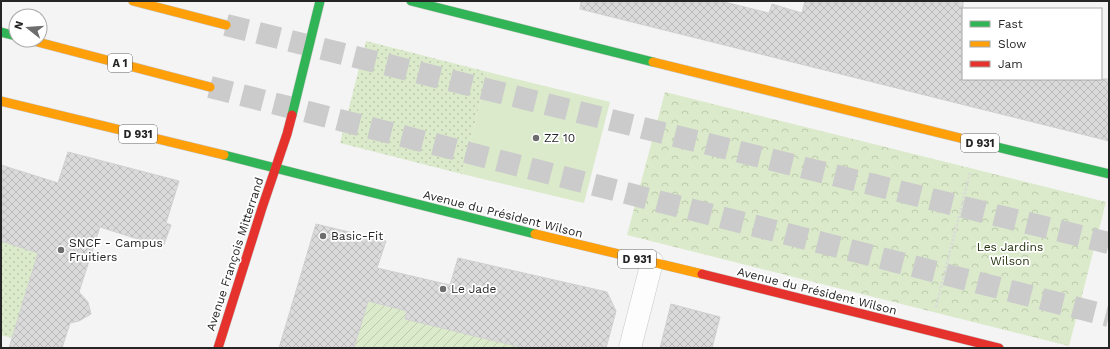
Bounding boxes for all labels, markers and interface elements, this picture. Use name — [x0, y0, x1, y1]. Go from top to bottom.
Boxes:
north arrow — [8, 8, 48, 48]
legend — [962, 8, 1102, 80]
text: Fast — [998, 17, 1023, 31]
text: N — [12, 19, 26, 31]
text: Slow — [998, 37, 1026, 51]
road number: A 1 — [108, 54, 132, 72]
text: Jam — [998, 57, 1023, 71]
road number: D 931 — [119, 125, 157, 143]
place label: ZZ 10 — [544, 131, 575, 145]
marker: ZZ 10 — [531, 133, 541, 143]
road number: D 931 — [961, 134, 999, 152]
street label: Avenue François Mitterrand — [203, 175, 267, 333]
street label: Avenue du Président Wilson — [422, 187, 584, 241]
place label: Basic-Fit — [331, 229, 383, 243]
marker: Basic-Fit — [318, 231, 328, 241]
place label: SNCF - Campus Fruitiers — [69, 236, 163, 264]
park label: Les Jardins Wilson — [977, 240, 1043, 268]
marker: SNCF - Campus Fruitiers — [56, 245, 66, 255]
road number: D 931 — [618, 250, 656, 268]
street label: Avenue du Président Wilson — [736, 264, 898, 318]
place label: Le Jade — [451, 282, 497, 296]
marker: Le Jade — [438, 284, 448, 294]

